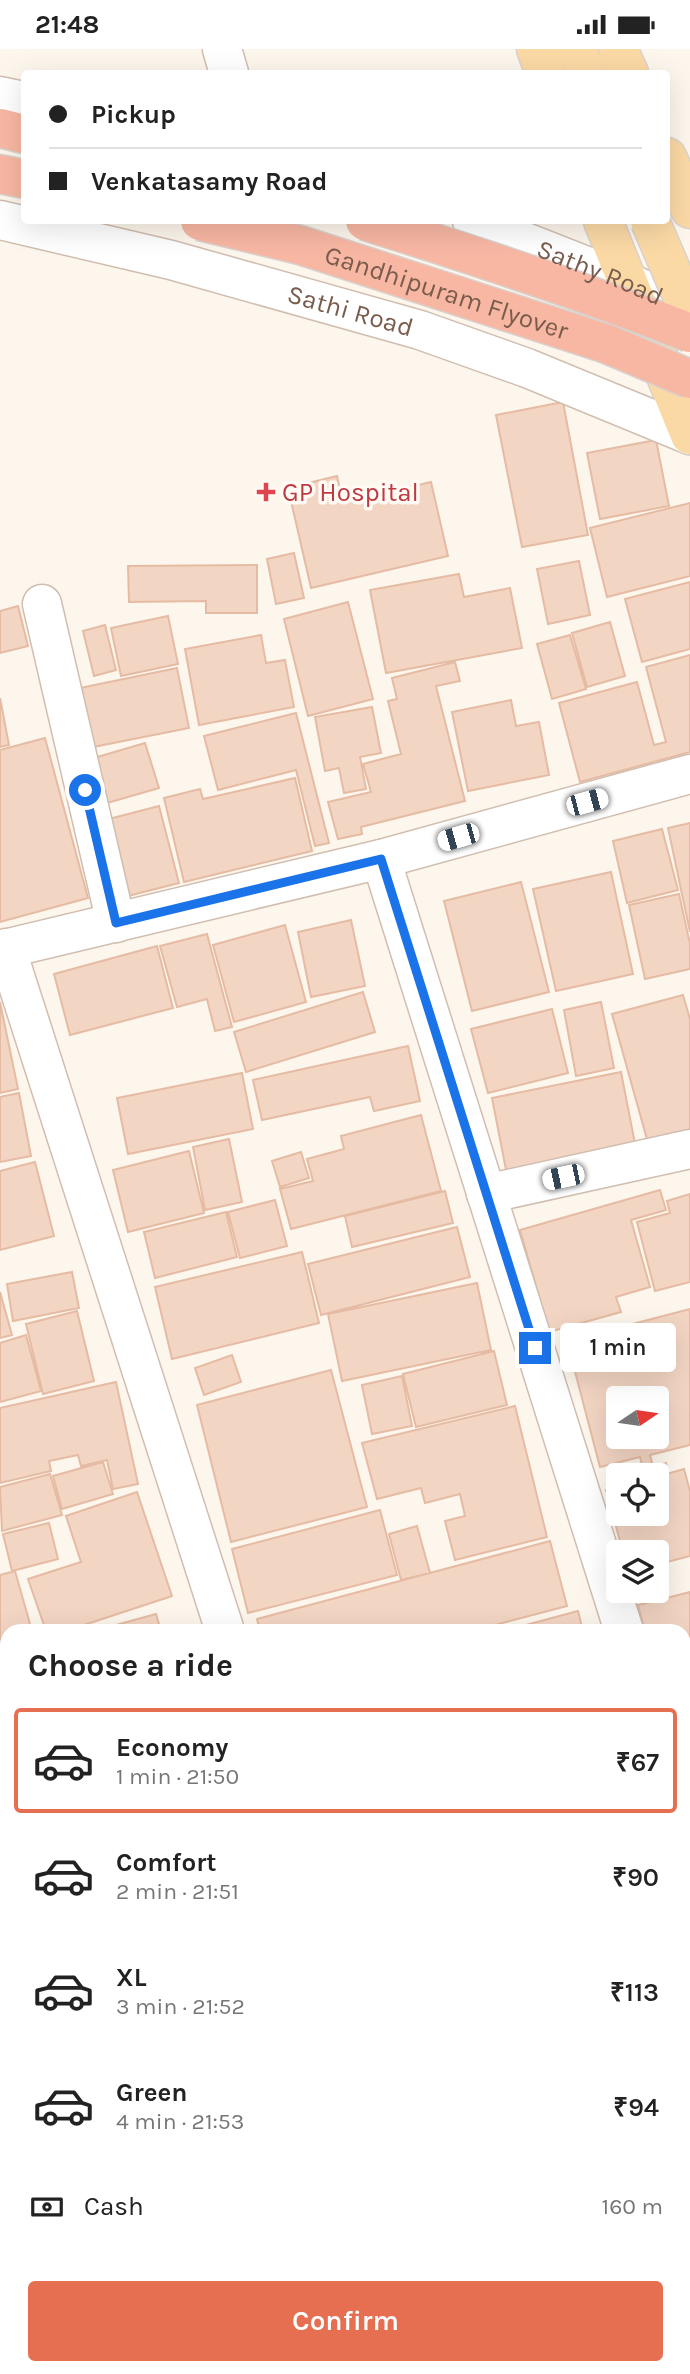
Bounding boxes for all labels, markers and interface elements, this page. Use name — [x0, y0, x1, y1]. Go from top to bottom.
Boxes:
text: 21:48 — [35, 9, 99, 40]
text: Pickup — [91, 99, 176, 130]
text: Venkatasamy Road — [91, 166, 328, 197]
street label: Sathy Road — [532, 233, 668, 312]
street label: Gandhipuram Flyover — [321, 239, 573, 347]
street label: Sathi Road — [284, 278, 417, 343]
place label: GP Hospital — [282, 477, 419, 508]
marker: GP Hospital — [256, 482, 276, 502]
route start — [69, 774, 101, 806]
car — [564, 786, 611, 818]
car — [435, 821, 482, 853]
car — [541, 1162, 586, 1192]
callout: 1 min — [560, 1323, 675, 1373]
route end — [519, 1332, 551, 1364]
text: 1 min — [589, 1334, 647, 1361]
north arrow — [606, 1386, 668, 1449]
map controls — [606, 1386, 669, 1603]
button: locate — [606, 1463, 669, 1526]
button: layers — [606, 1540, 669, 1603]
text: Choose a ride — [28, 1647, 233, 1684]
icon: car — [32, 1729, 95, 1792]
text: Economy — [116, 1732, 228, 1763]
text: ₹67 — [616, 1747, 659, 1778]
text: 1 min · 21:50 — [116, 1763, 239, 1790]
icon: car — [32, 1844, 95, 1907]
text: Comfort — [116, 1847, 217, 1878]
text: ₹90 — [612, 1862, 659, 1893]
text: 2 min · 21:51 — [116, 1878, 239, 1905]
icon: car — [32, 1959, 95, 2022]
text: XL — [116, 1962, 147, 1993]
text: ₹113 — [610, 1977, 659, 2008]
text: 3 min · 21:52 — [116, 1993, 245, 2020]
icon: car — [32, 2074, 95, 2137]
text: Green — [116, 2077, 188, 2108]
text: ₹94 — [613, 2092, 659, 2123]
text: 4 min · 21:53 — [116, 2108, 244, 2135]
icon: cash — [28, 2188, 66, 2226]
text: Cash — [84, 2191, 144, 2222]
text: 160 m — [602, 2193, 663, 2220]
button: Confirm — [28, 2281, 663, 2361]

